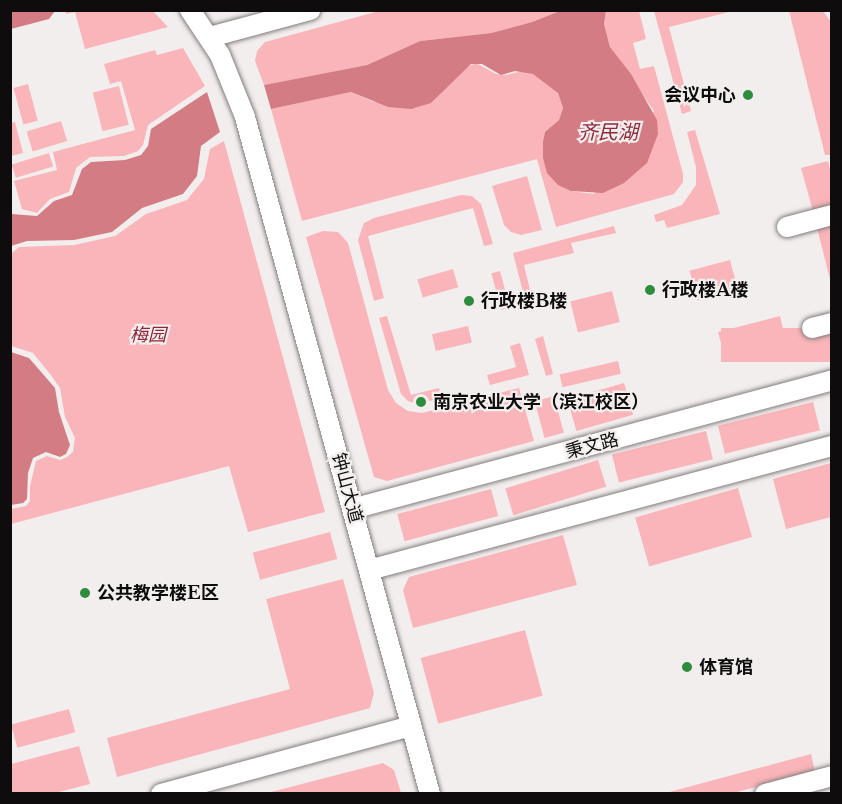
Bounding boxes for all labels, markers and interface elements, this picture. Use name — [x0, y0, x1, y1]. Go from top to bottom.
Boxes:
place label: 会议中心 — [664, 84, 736, 106]
marker: 会议中心 — [741, 88, 755, 102]
water label: 齐民湖 — [578, 120, 638, 144]
place label: 行政楼A楼 — [662, 279, 749, 301]
marker: 行政楼A楼 — [643, 283, 657, 297]
place label: 行政楼B楼 — [481, 290, 567, 312]
marker: 行政楼B楼 — [462, 294, 476, 308]
park label: 梅园 — [130, 324, 166, 346]
place label: 南京农业大学（滨江校区） — [433, 391, 649, 413]
marker: 南京农业大学（滨江校区） — [414, 395, 428, 409]
street label: 秉文路 — [563, 429, 621, 463]
street label: 钟山大道 — [327, 450, 367, 526]
place label: 公共教学楼E区 — [97, 582, 219, 604]
marker: 公共教学楼E区 — [78, 586, 92, 600]
place label: 体育馆 — [699, 656, 753, 678]
marker: 体育馆 — [680, 660, 694, 674]

